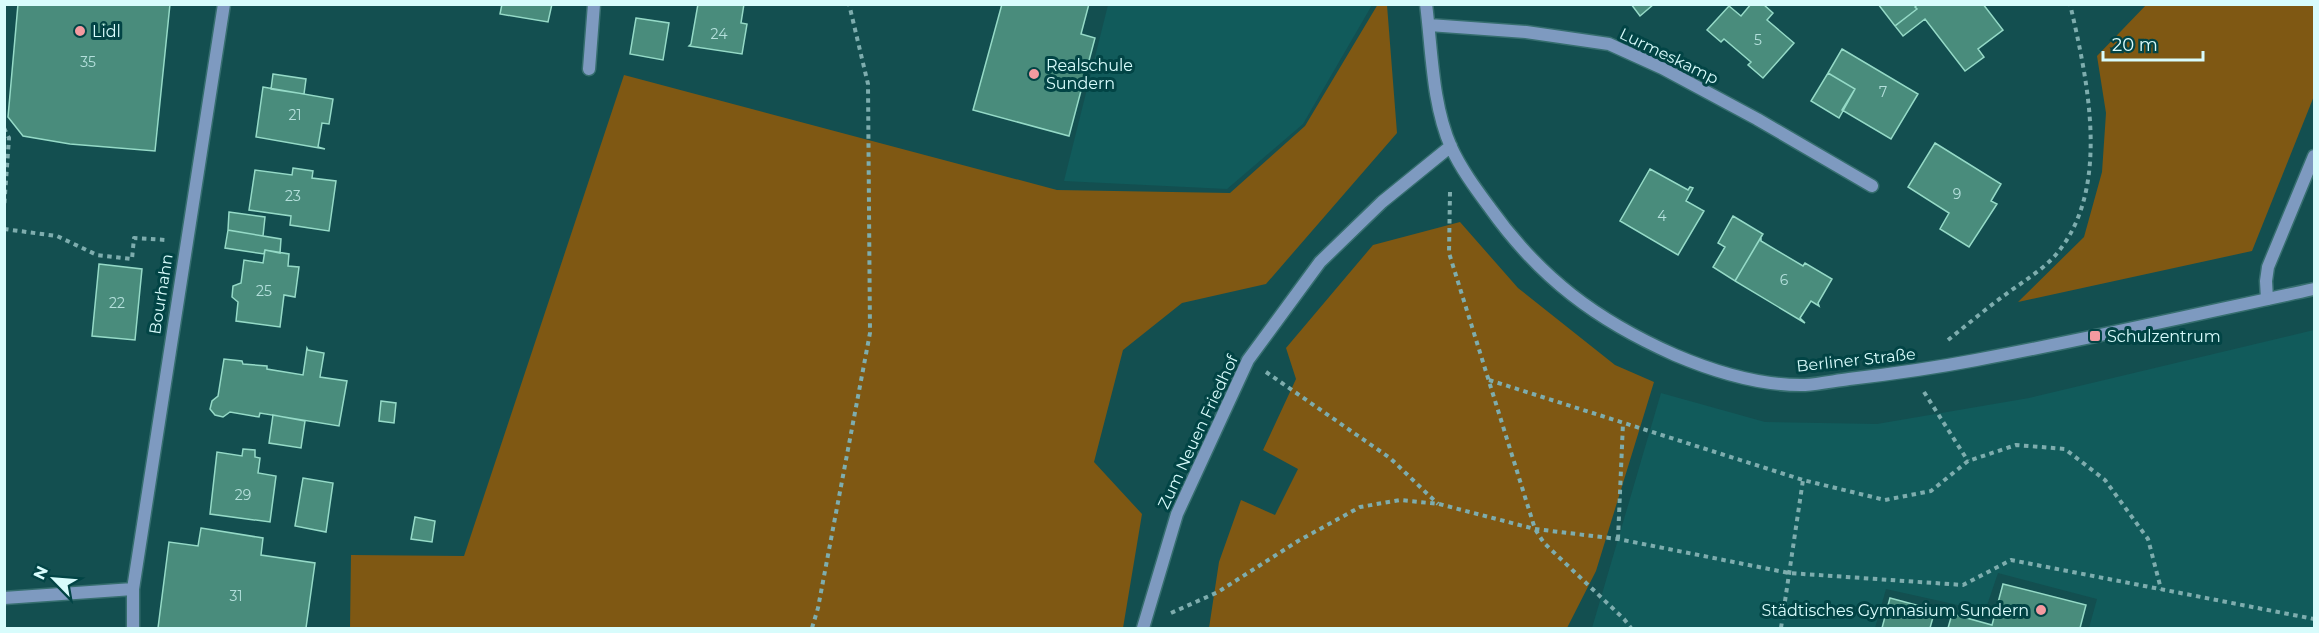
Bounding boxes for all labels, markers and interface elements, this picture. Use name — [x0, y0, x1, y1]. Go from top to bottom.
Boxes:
place label: Lidl — [92, 22, 121, 41]
marker: Lidl — [73, 24, 87, 38]
street label: Lurmeskamp — [1617, 24, 1722, 88]
scale bar — [2103, 24, 2204, 62]
house number: 24 — [711, 25, 728, 43]
house number: 5 — [1754, 31, 1762, 49]
text: 20 m — [2112, 34, 2158, 56]
house number: 35 — [80, 53, 96, 71]
place label: Realschule Sundern — [1046, 56, 1133, 93]
marker: Realschule Sundern — [1027, 67, 1041, 81]
house number: 7 — [1879, 83, 1887, 101]
house number: 21 — [288, 106, 302, 124]
house number: 9 — [1953, 185, 1961, 203]
house number: 23 — [285, 187, 301, 205]
house number: 4 — [1657, 207, 1667, 225]
street label: Bourhahn — [145, 252, 177, 336]
house number: 6 — [1780, 271, 1789, 289]
house number: 25 — [256, 282, 272, 300]
house number: 22 — [109, 294, 125, 312]
place label: Schulzentrum — [2107, 327, 2221, 346]
marker: Schulzentrum — [2088, 329, 2102, 343]
street label: Berliner Straße — [1796, 344, 1916, 376]
street label: Zum Neuen Friedhof — [1154, 351, 1242, 512]
house number: 29 — [235, 486, 251, 504]
north arrow — [24, 549, 84, 609]
text: N — [30, 563, 52, 583]
house number: 31 — [230, 587, 242, 605]
place label: Städtisches Gymnasium Sundern — [1762, 601, 2029, 620]
marker: Städtisches Gymnasium Sundern — [2034, 603, 2048, 617]

